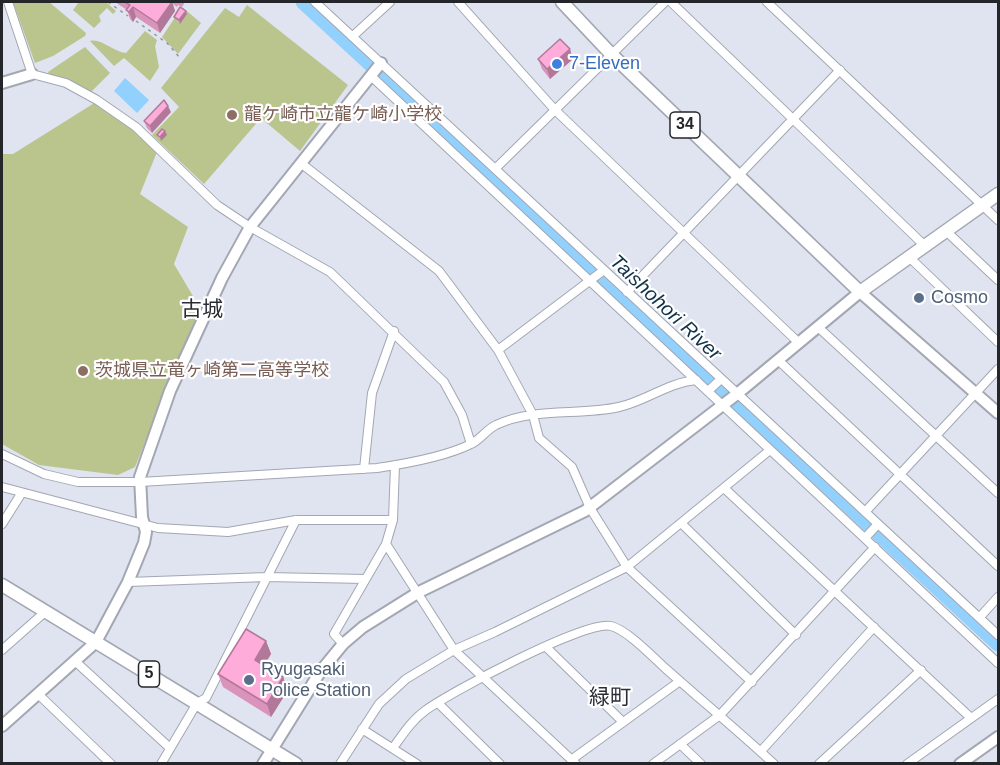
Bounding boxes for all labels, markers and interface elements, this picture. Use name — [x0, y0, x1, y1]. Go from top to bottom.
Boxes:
place label: 7-Eleven — [569, 53, 640, 75]
marker: 7-Eleven — [550, 57, 564, 71]
place label: 龍ケ崎市立龍ケ崎小学校 — [244, 104, 442, 126]
marker: 龍ケ崎市立龍ケ崎小学校 — [225, 108, 239, 122]
road number: 34 — [670, 112, 700, 138]
water label: Taishohori River — [604, 250, 726, 366]
place label: Cosmo — [931, 287, 988, 309]
marker: Cosmo — [912, 291, 926, 305]
district label: 古城 — [181, 297, 223, 323]
place label: 茨城県立竜ヶ崎第二高等学校 — [95, 360, 329, 382]
marker: 茨城県立竜ヶ崎第二高等学校 — [76, 364, 90, 378]
place label: Ryugasaki Police Station — [261, 659, 371, 702]
road number: 5 — [138, 661, 160, 687]
marker: Ryugasaki Police Station — [242, 673, 256, 687]
district label: 緑町 — [589, 685, 631, 711]

